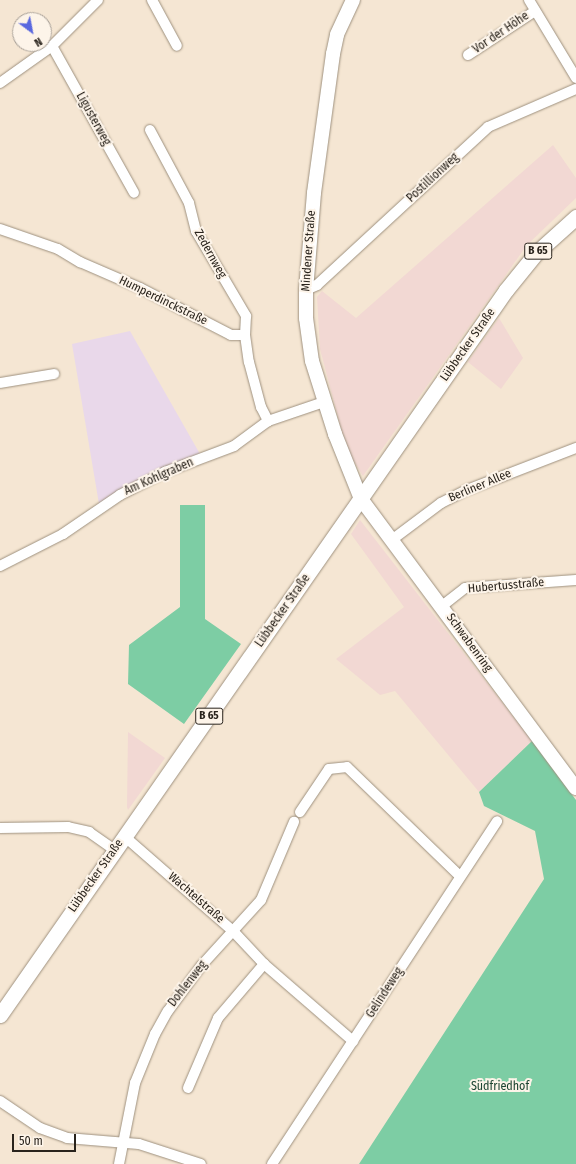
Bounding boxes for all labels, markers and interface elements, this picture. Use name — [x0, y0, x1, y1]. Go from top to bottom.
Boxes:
street label: Vor der Höhe — [470, 9, 532, 57]
north arrow — [12, 12, 52, 52]
text: N — [32, 34, 44, 49]
street label: Ligusterweg — [73, 90, 113, 148]
street label: Postillionweg — [404, 150, 462, 206]
street label: Mindener Straße — [299, 210, 319, 292]
street label: Zedernweg — [191, 227, 229, 281]
road number: B 65 — [524, 242, 552, 260]
street label: Humperdinckstraße — [116, 273, 210, 329]
street label: Lübbecker Straße — [438, 306, 498, 384]
street label: Am Kohlgraben — [122, 455, 196, 499]
street label: Berliner Allee — [447, 466, 513, 506]
street label: Lübbecker Straße — [253, 572, 313, 650]
street label: Hubertusstraße — [467, 576, 545, 596]
street label: Schwabenring — [443, 611, 495, 675]
road number: B 65 — [195, 707, 223, 725]
street label: Lübbecker Straße — [66, 837, 126, 915]
street label: Wachtelstraße — [165, 870, 227, 926]
street label: Dohlenweg — [166, 958, 210, 1010]
street label: Gelindeweg — [363, 965, 407, 1021]
park label: Südfriedhof — [471, 1080, 529, 1094]
scale bar — [14, 1126, 78, 1152]
text: 50 m — [19, 1134, 43, 1148]

